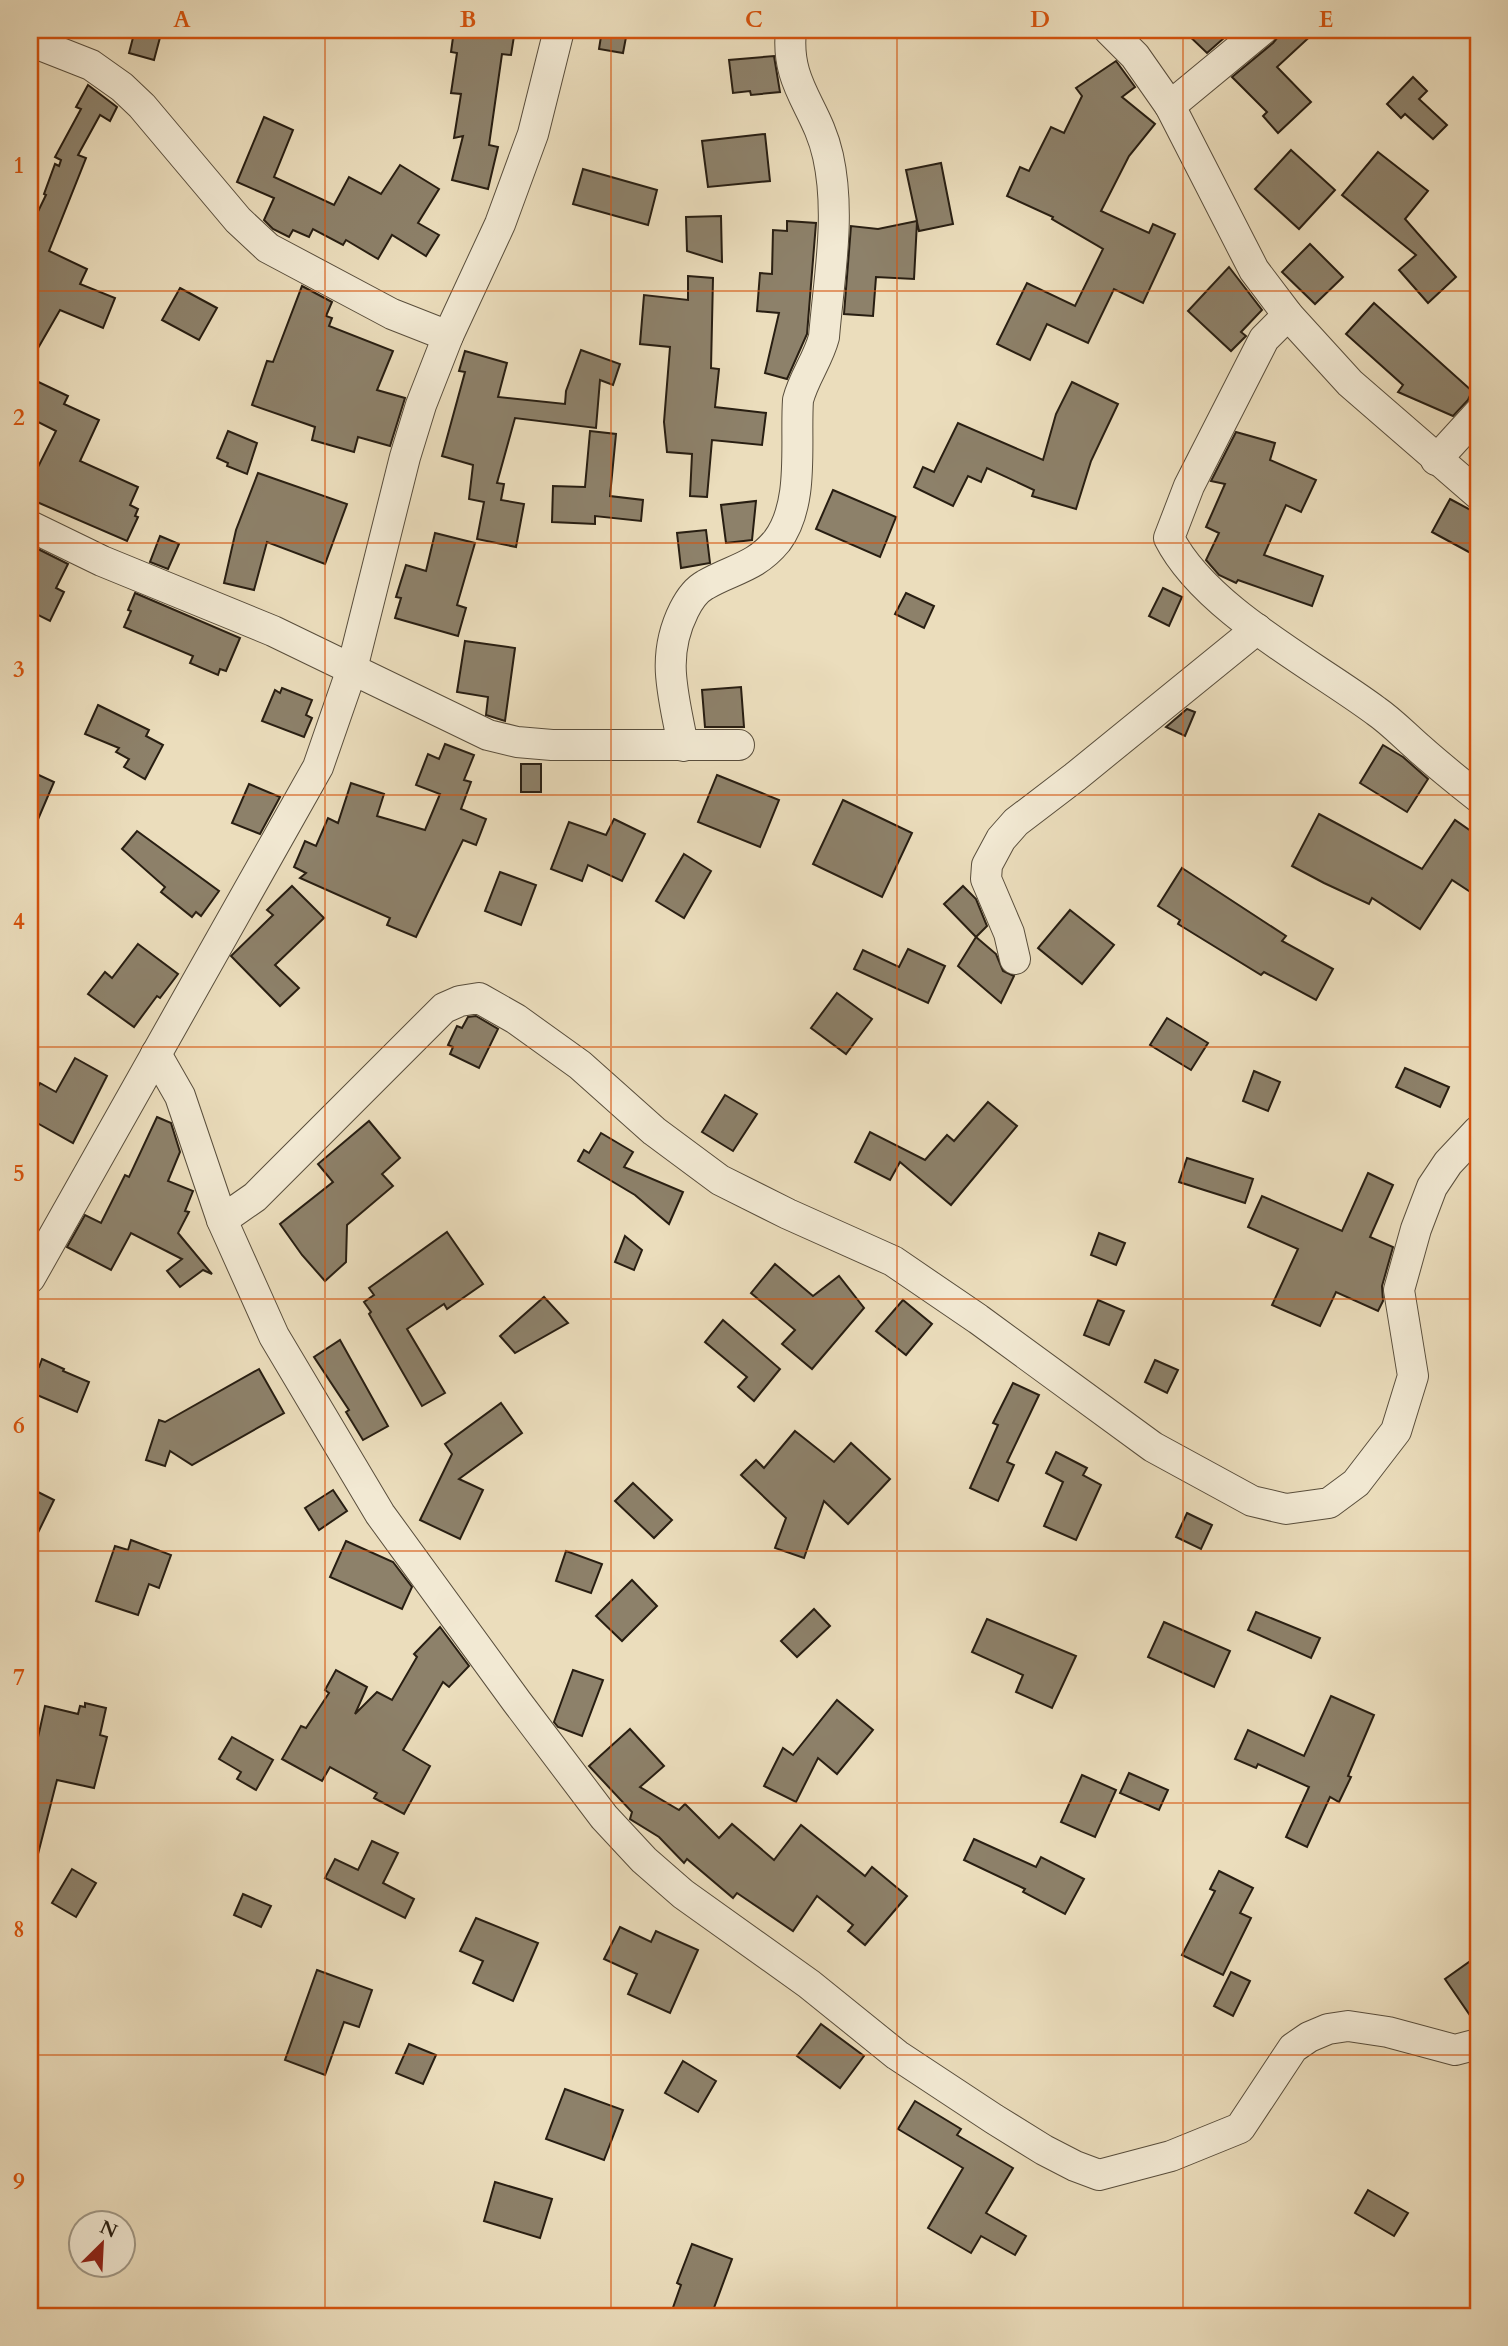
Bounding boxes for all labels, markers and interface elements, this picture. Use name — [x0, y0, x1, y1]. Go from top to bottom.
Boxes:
text: A — [173, 4, 191, 35]
text: B — [460, 4, 476, 35]
text: C — [745, 4, 763, 35]
text: D — [1030, 4, 1050, 35]
text: E — [1319, 4, 1333, 35]
text: 1 — [13, 150, 25, 181]
text: 2 — [13, 402, 25, 433]
text: 3 — [13, 654, 25, 685]
text: 4 — [13, 906, 25, 937]
text: 5 — [13, 1158, 25, 1189]
text: 6 — [13, 1410, 25, 1441]
text: 7 — [13, 1662, 25, 1693]
text: 8 — [13, 1914, 25, 1945]
text: 9 — [13, 2166, 25, 2197]
north arrow — [66, 2210, 136, 2280]
text: N — [96, 2214, 122, 2245]

